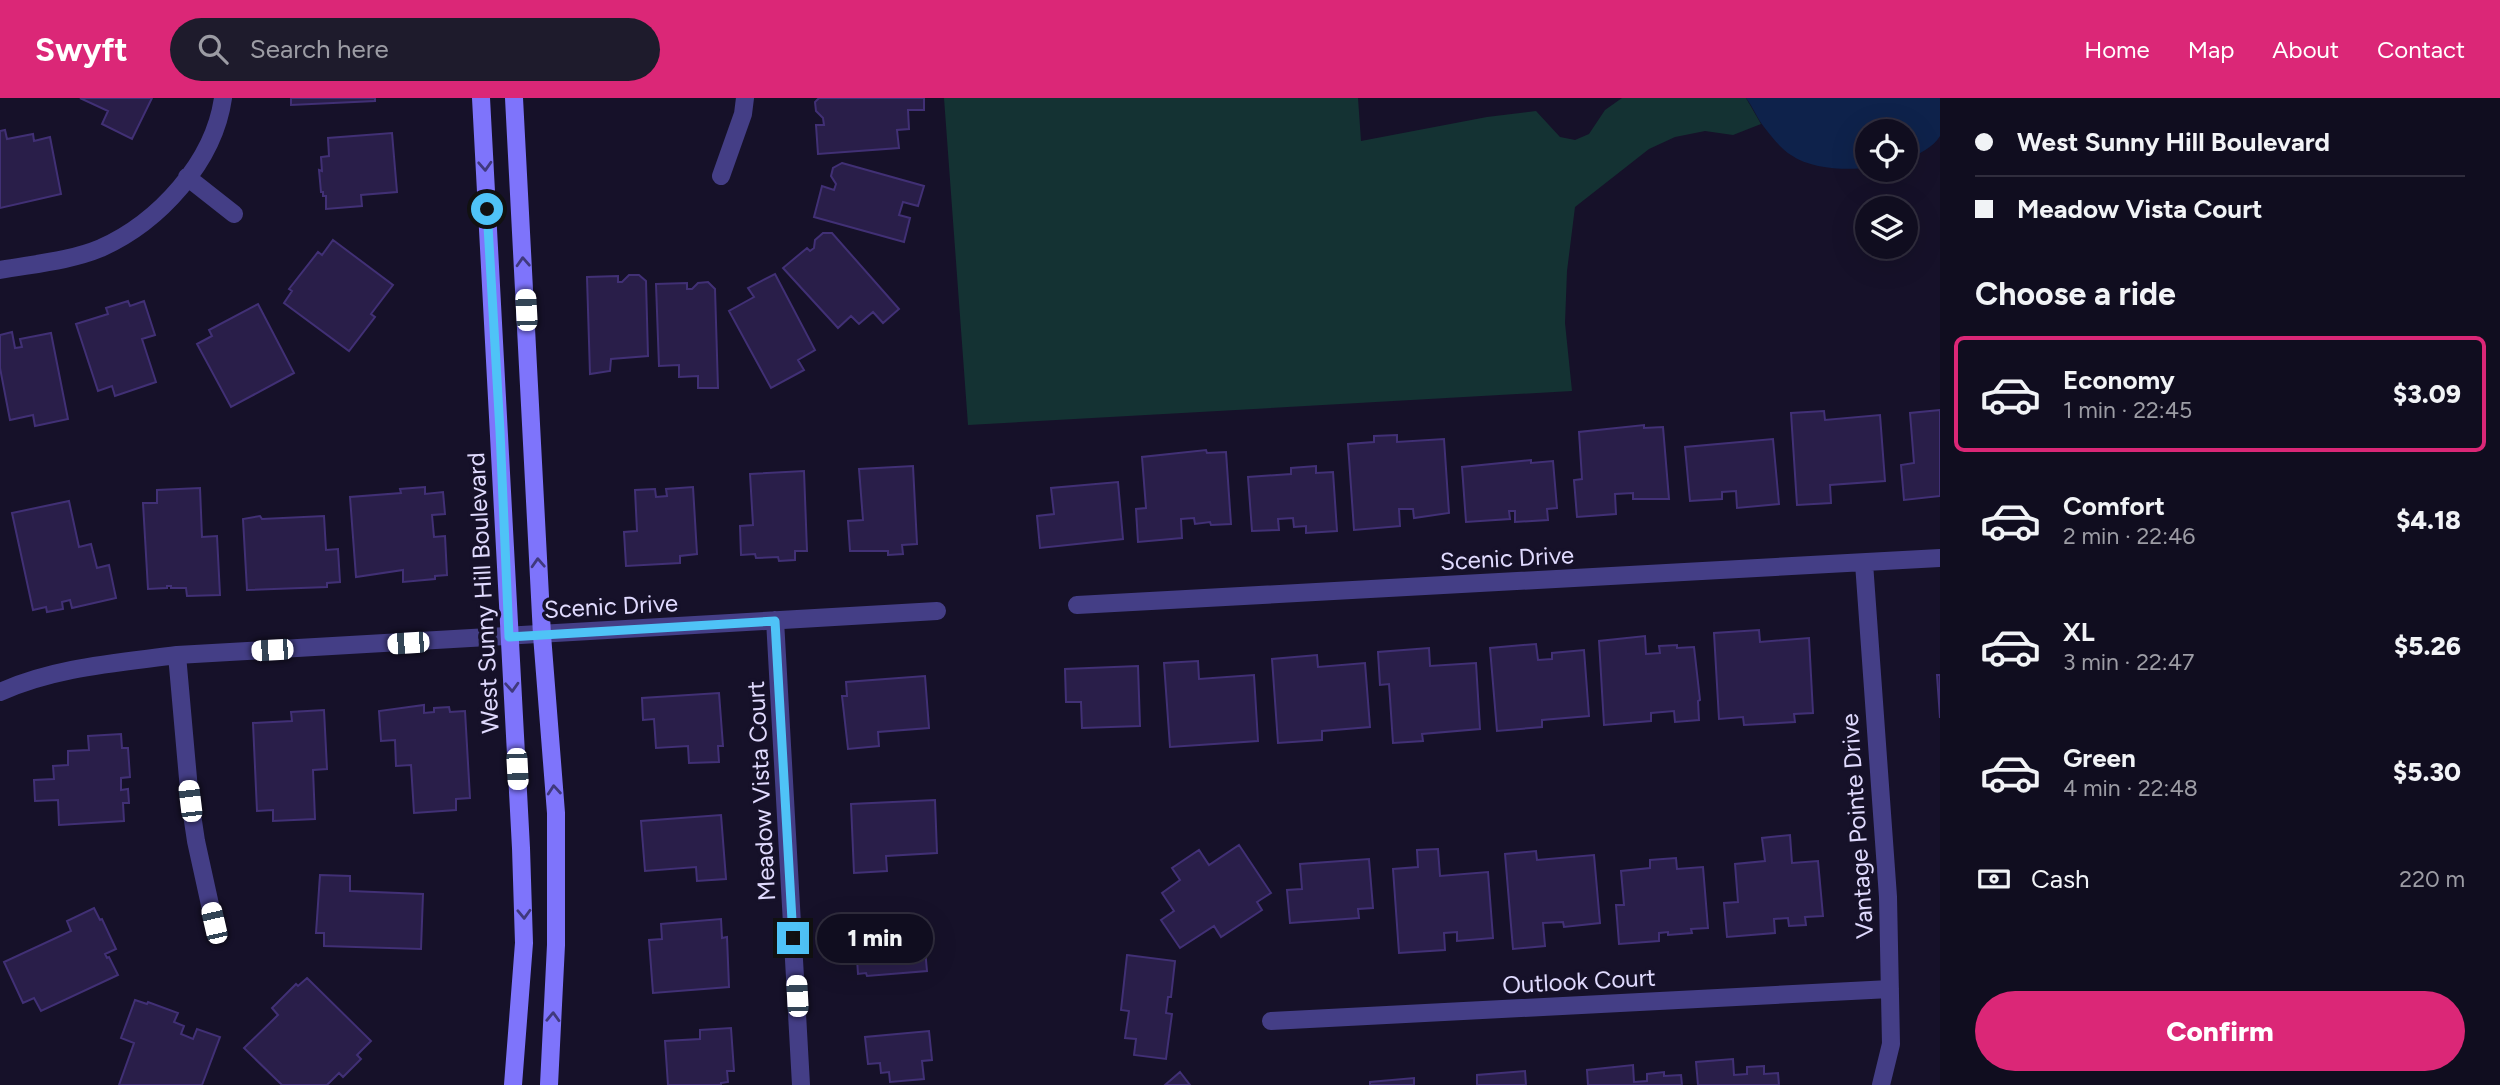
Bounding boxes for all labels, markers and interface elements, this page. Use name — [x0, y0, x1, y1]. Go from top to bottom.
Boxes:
search box — [170, 18, 660, 81]
text: Swyft — [35, 30, 128, 69]
icon: search — [194, 30, 232, 68]
text: Search here — [250, 33, 389, 65]
text: Home — [2084, 35, 2150, 64]
text: Map — [2188, 35, 2234, 64]
text: About — [2272, 35, 2339, 64]
text: Contact — [2377, 35, 2465, 64]
map controls — [1855, 119, 1918, 259]
button: locate — [1855, 119, 1918, 182]
text: West Sunny Hill Boulevard — [2017, 126, 2330, 158]
one-way arrow — [477, 161, 492, 172]
route start — [471, 193, 503, 225]
text: Meadow Vista Court — [2017, 193, 2262, 225]
button: layers — [1855, 196, 1918, 259]
one-way arrow — [516, 256, 531, 267]
text: Choose a ride — [1975, 275, 2176, 313]
car — [515, 288, 538, 332]
icon: car — [1979, 363, 2042, 426]
text: Economy — [2063, 364, 2175, 396]
text: $3.09 — [2393, 378, 2461, 410]
text: 1 min · 22:45 — [2063, 396, 2192, 424]
street label: West Sunny Hill Boulevard — [461, 452, 505, 734]
icon: car — [1979, 489, 2042, 552]
text: Comfort — [2063, 490, 2165, 522]
text: $4.18 — [2396, 504, 2461, 536]
text: 2 min · 22:46 — [2063, 522, 2195, 550]
street label: Scenic Drive — [1439, 540, 1575, 576]
one-way arrow — [531, 557, 546, 568]
street label: Scenic Drive — [543, 588, 679, 624]
icon: car — [1979, 615, 2042, 678]
text: XL — [2063, 616, 2095, 648]
text: $5.26 — [2394, 630, 2461, 662]
car — [387, 631, 430, 655]
car — [251, 638, 294, 662]
text: 3 min · 22:47 — [2063, 648, 2194, 676]
street label: Meadow Vista Court — [741, 680, 781, 902]
one-way arrow — [504, 682, 519, 693]
street label: Vantage Pointe Drive — [1835, 712, 1879, 940]
icon: car — [1979, 741, 2042, 804]
text: Green — [2063, 742, 2136, 774]
car — [506, 747, 529, 791]
text: $5.30 — [2393, 756, 2461, 788]
text: 4 min · 22:48 — [2063, 774, 2198, 802]
car — [178, 779, 203, 823]
one-way arrow — [547, 784, 562, 795]
icon: cash — [1975, 860, 2013, 898]
text: Cash — [2031, 863, 2090, 895]
text: 220 m — [2399, 865, 2465, 893]
car — [200, 900, 229, 946]
one-way arrow — [516, 909, 531, 920]
callout: 1 min — [818, 914, 933, 962]
route end — [777, 922, 809, 954]
text: 1 min — [848, 924, 902, 952]
street label: Outlook Court — [1502, 963, 1656, 999]
car — [786, 974, 809, 1018]
button: Confirm — [1975, 991, 2465, 1071]
one-way arrow — [546, 1011, 561, 1022]

